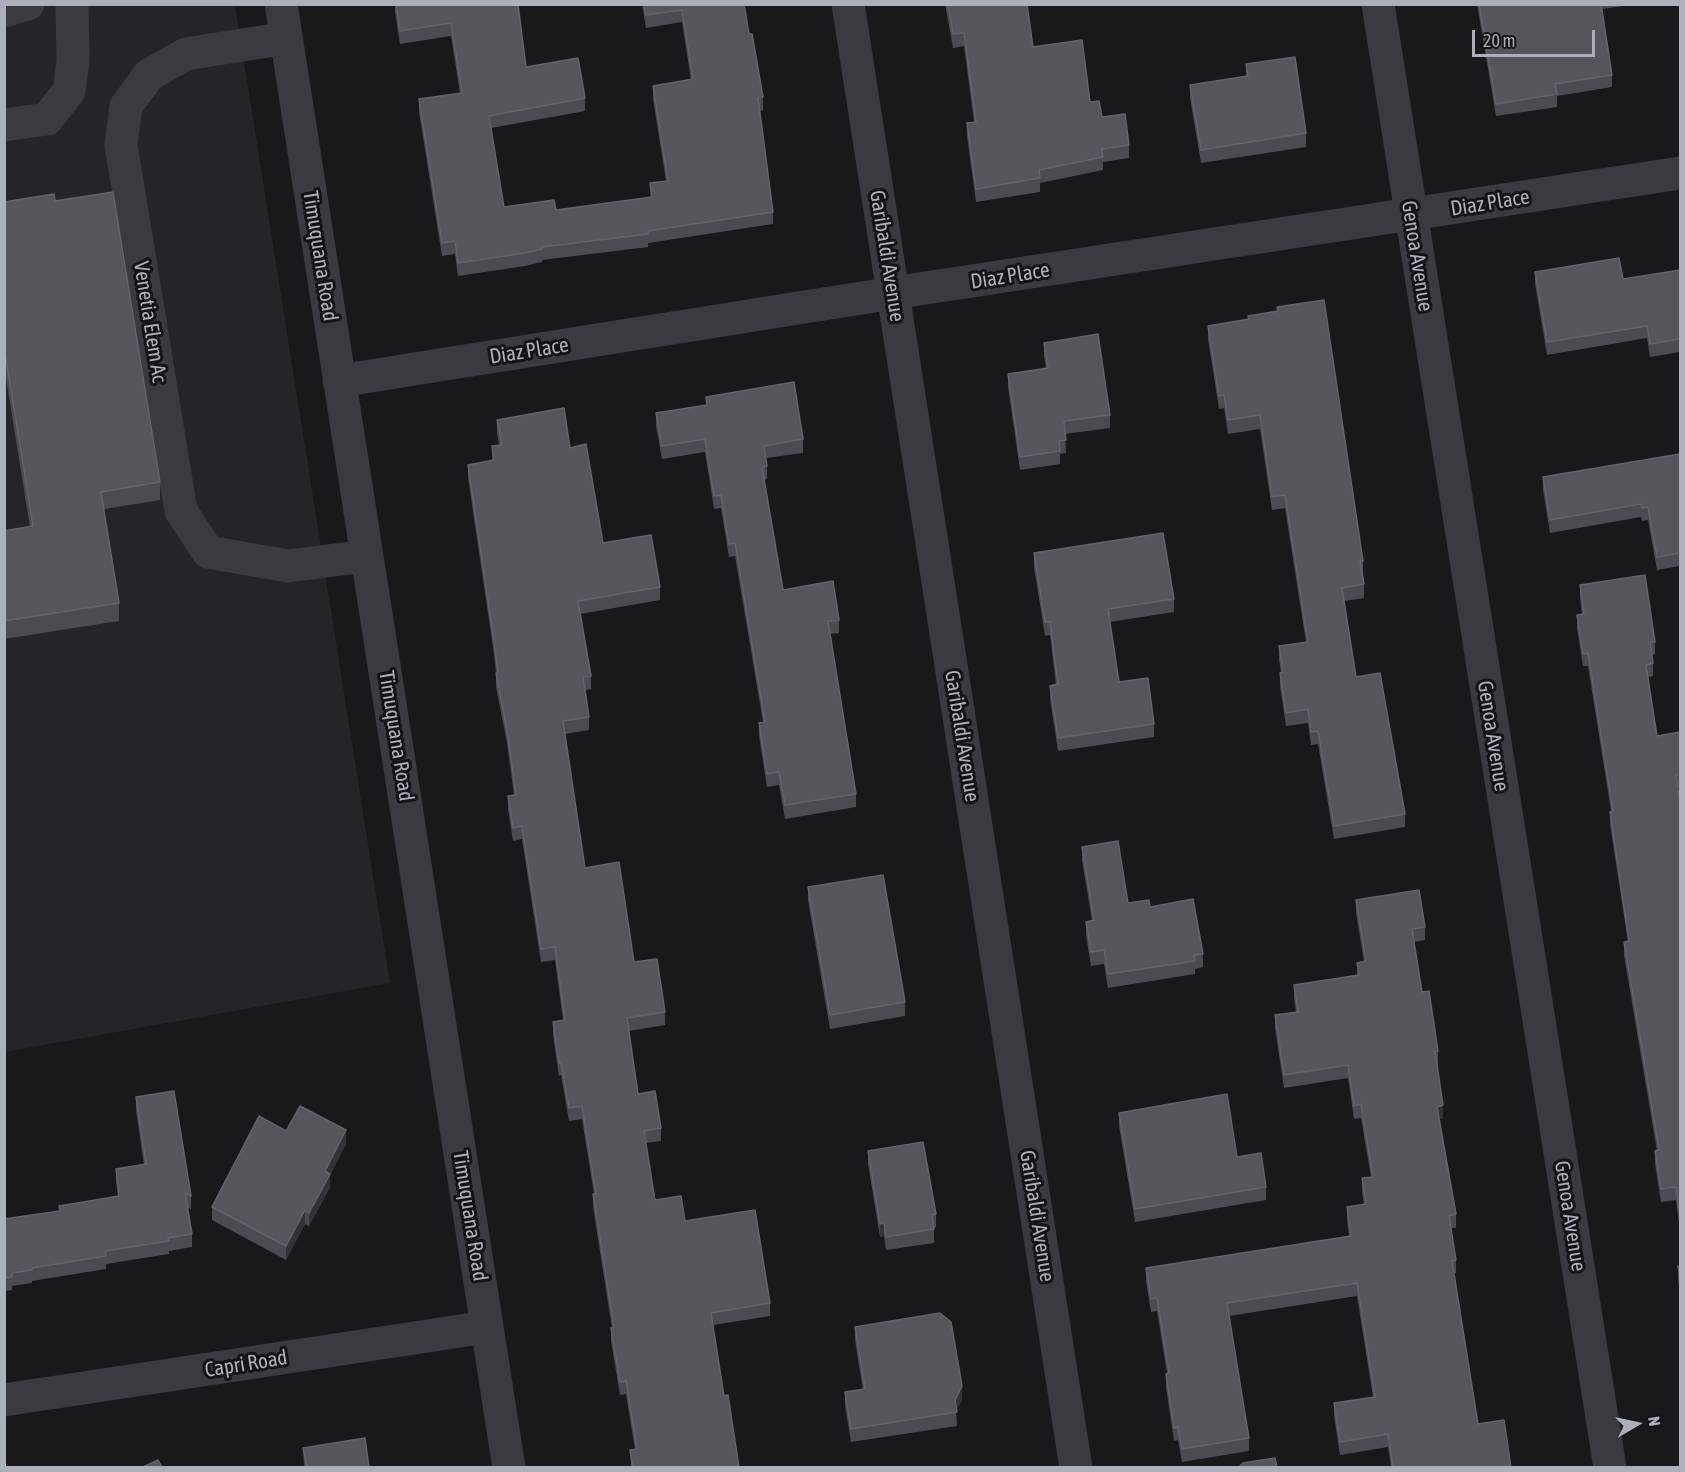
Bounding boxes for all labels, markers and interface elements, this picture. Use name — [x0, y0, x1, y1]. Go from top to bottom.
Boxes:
scale bar — [1475, 18, 1598, 56]
text: 20 m — [1483, 30, 1515, 51]
street label: Diaz Place — [1449, 184, 1531, 222]
street label: Garibaldi Avenue — [864, 188, 910, 324]
street label: Timuquana Road — [297, 189, 343, 323]
street label: Genoa Avenue — [1396, 199, 1438, 313]
street label: Diaz Place — [969, 257, 1051, 295]
street label: Venetia Elem Ac — [128, 260, 172, 384]
street label: Diaz Place — [488, 332, 570, 370]
street label: Garibaldi Avenue — [939, 668, 985, 804]
street label: Timuquana Road — [373, 669, 419, 803]
street label: Genoa Avenue — [1472, 679, 1514, 793]
street label: Garibaldi Avenue — [1014, 1148, 1060, 1284]
street label: Timuquana Road — [447, 1149, 493, 1283]
street label: Genoa Avenue — [1549, 1159, 1591, 1273]
street label: Capri Road — [203, 1345, 289, 1383]
north arrow — [1607, 1394, 1667, 1454]
text: N — [1645, 1415, 1664, 1427]

